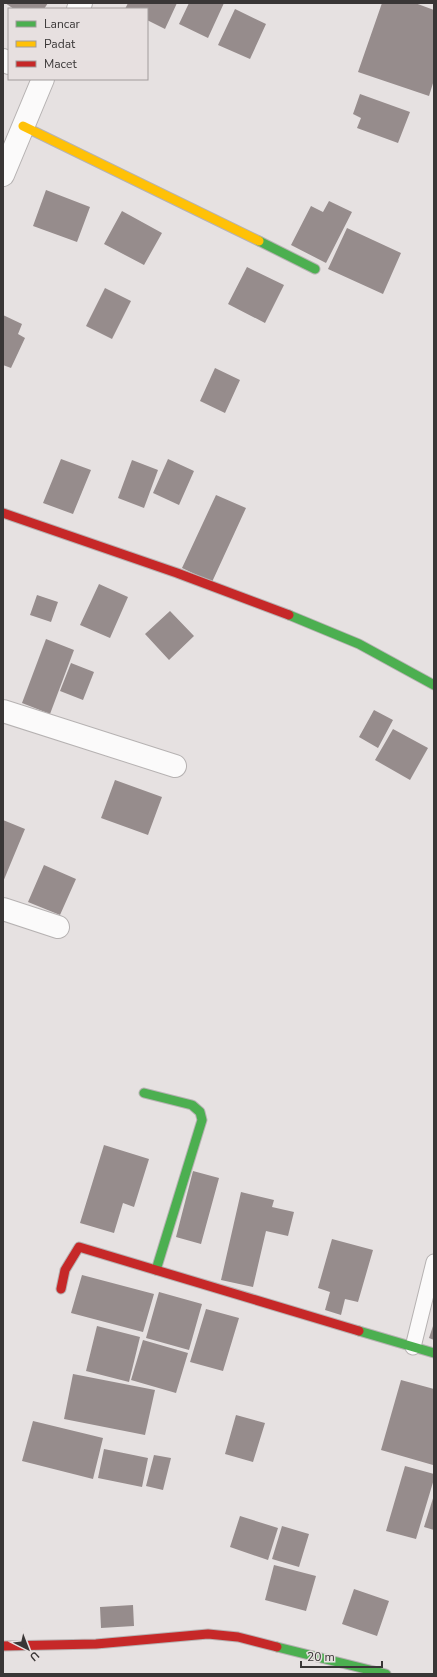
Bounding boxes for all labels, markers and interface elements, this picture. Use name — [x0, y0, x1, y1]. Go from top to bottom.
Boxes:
legend — [8, 8, 148, 80]
text: Lancar — [44, 16, 81, 32]
text: Padat — [44, 36, 76, 52]
text: Macet — [44, 56, 77, 72]
north arrow — [8, 1629, 48, 1669]
scale bar — [301, 1643, 382, 1669]
text: U — [26, 1648, 42, 1664]
text: 20 m — [307, 1649, 335, 1665]

